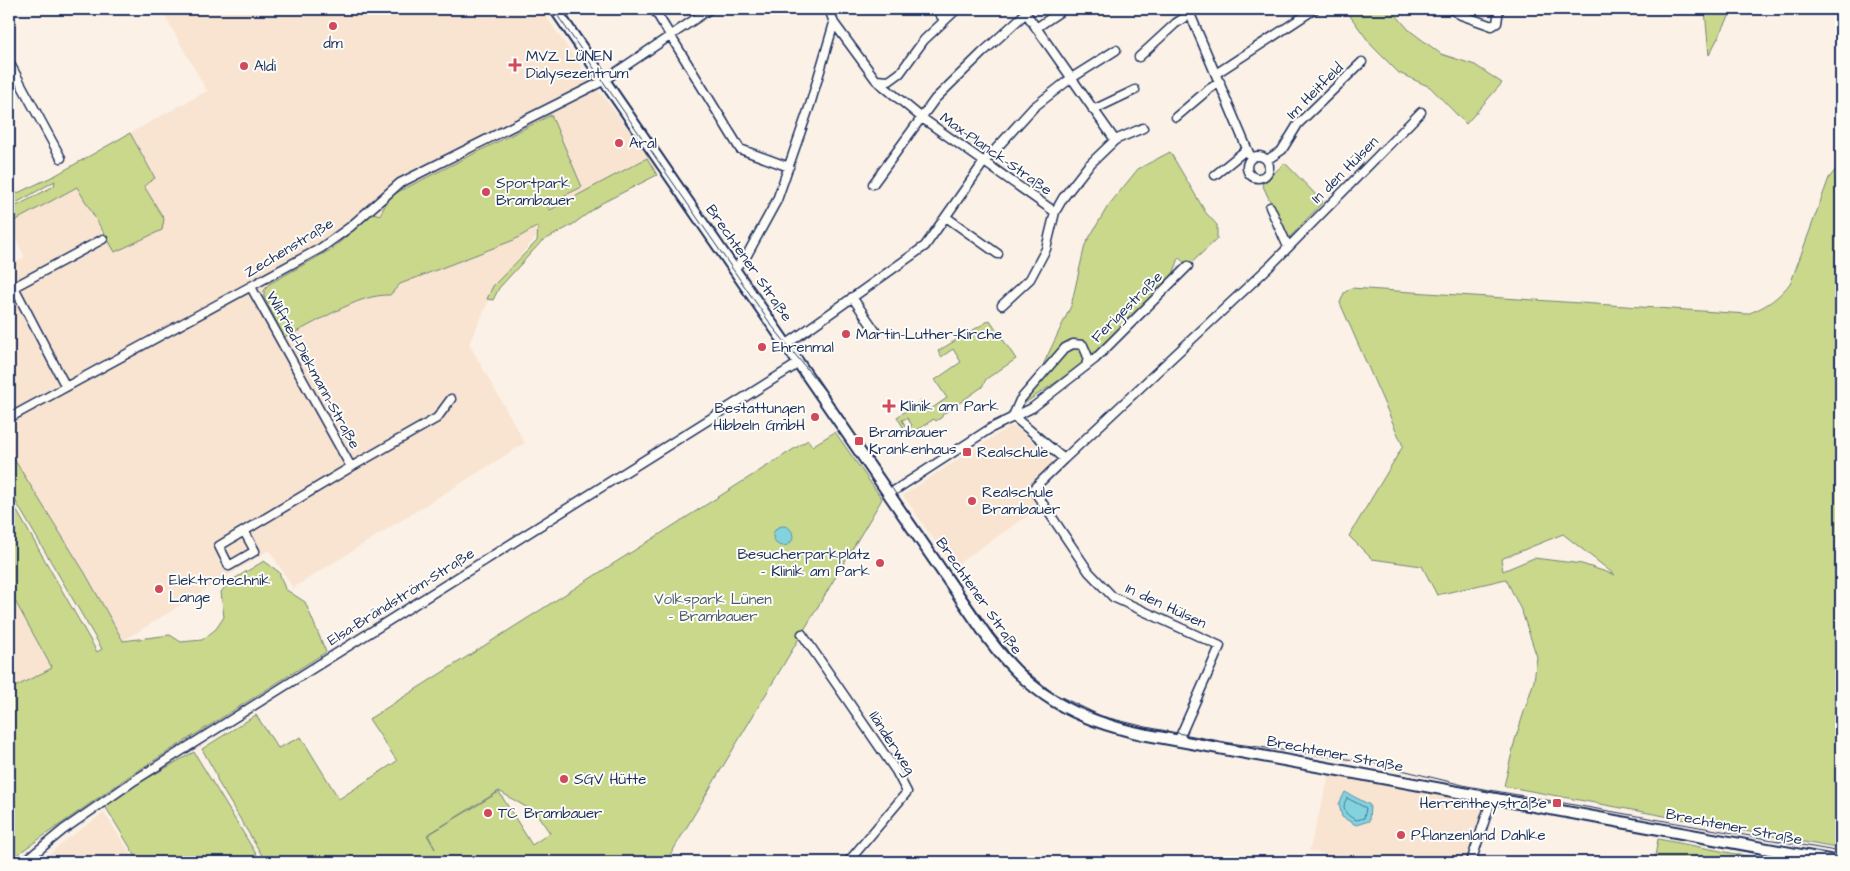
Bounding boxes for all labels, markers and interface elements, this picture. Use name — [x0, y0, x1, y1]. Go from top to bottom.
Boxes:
marker: dm — [327, 20, 339, 32]
place label: dm — [323, 33, 343, 54]
place label: MVZ LÜNEN Dialysezentrum — [526, 46, 629, 85]
place label: Aldi — [254, 56, 277, 77]
marker: MVZ LÜNEN Dialysezentrum — [508, 58, 522, 72]
street label: Im Heitfeld — [1282, 58, 1348, 124]
marker: Aldi — [238, 60, 250, 72]
street label: Max-Planck-Straße — [936, 107, 1056, 201]
street label: In den Hülsen — [1307, 131, 1384, 208]
place label: Aral — [629, 133, 657, 154]
marker: Aral — [613, 137, 625, 149]
place label: Sportpark Brambauer — [496, 173, 574, 211]
marker: Sportpark Brambauer — [480, 186, 492, 198]
street label: Brechtener Straße — [701, 200, 797, 326]
street label: Zechenstraße — [240, 213, 338, 283]
street label: Ferigestraße — [1087, 267, 1168, 348]
street label: Wilfried-Diekmann-Straße — [261, 287, 365, 453]
place label: Martin-Luther-Kirche — [856, 324, 1002, 345]
marker: Martin-Luther-Kirche — [840, 328, 852, 340]
place label: Ehrenmal — [772, 337, 834, 358]
marker: Ehrenmal — [756, 341, 768, 353]
place label: Klinik am Park — [900, 396, 999, 417]
place label: Bestattungen Hibbeln GmbH — [713, 398, 805, 436]
marker: Klinik am Park — [882, 399, 896, 413]
marker: Bestattungen Hibbeln GmbH — [809, 411, 821, 423]
place label: Brambauer Krankenhaus — [869, 422, 957, 460]
marker: Brambauer Krankenhaus — [853, 435, 865, 447]
place label: Realschule — [977, 442, 1048, 463]
marker: Realschule — [961, 446, 973, 458]
place label: Realschule Brambauer — [982, 482, 1060, 520]
marker: Realschule Brambauer — [966, 495, 978, 507]
street label: Brechtener Straße — [931, 533, 1027, 659]
street label: Elsa-Brändström-Straße — [323, 543, 479, 651]
place label: Besucherparkplatz - Klinik am Park — [737, 544, 871, 582]
marker: Besucherparkplatz - Klinik am Park — [874, 557, 886, 569]
place label: Elektrotechnik Lange — [169, 570, 270, 609]
street label: In den Hülsen — [1122, 578, 1210, 634]
marker: Elektrotechnik Lange — [153, 583, 165, 595]
park label: Volkspark Lünen – Brambauer — [654, 589, 772, 627]
street label: Iländerweg — [863, 707, 921, 780]
street label: Brechtener Straße — [1265, 730, 1405, 778]
place label: SGV Hütte — [574, 769, 646, 790]
marker: SGV Hütte — [558, 773, 570, 785]
place label: Herrentheystraße — [1420, 793, 1547, 815]
marker: Herrentheystraße — [1551, 797, 1563, 809]
place label: TC Brambauer — [498, 803, 602, 824]
street label: Brechtener Straße — [1664, 803, 1804, 851]
marker: TC Brambauer — [482, 807, 494, 819]
place label: Pflanzenland Dahlke — [1411, 825, 1546, 846]
marker: Pflanzenland Dahlke — [1395, 829, 1407, 841]

